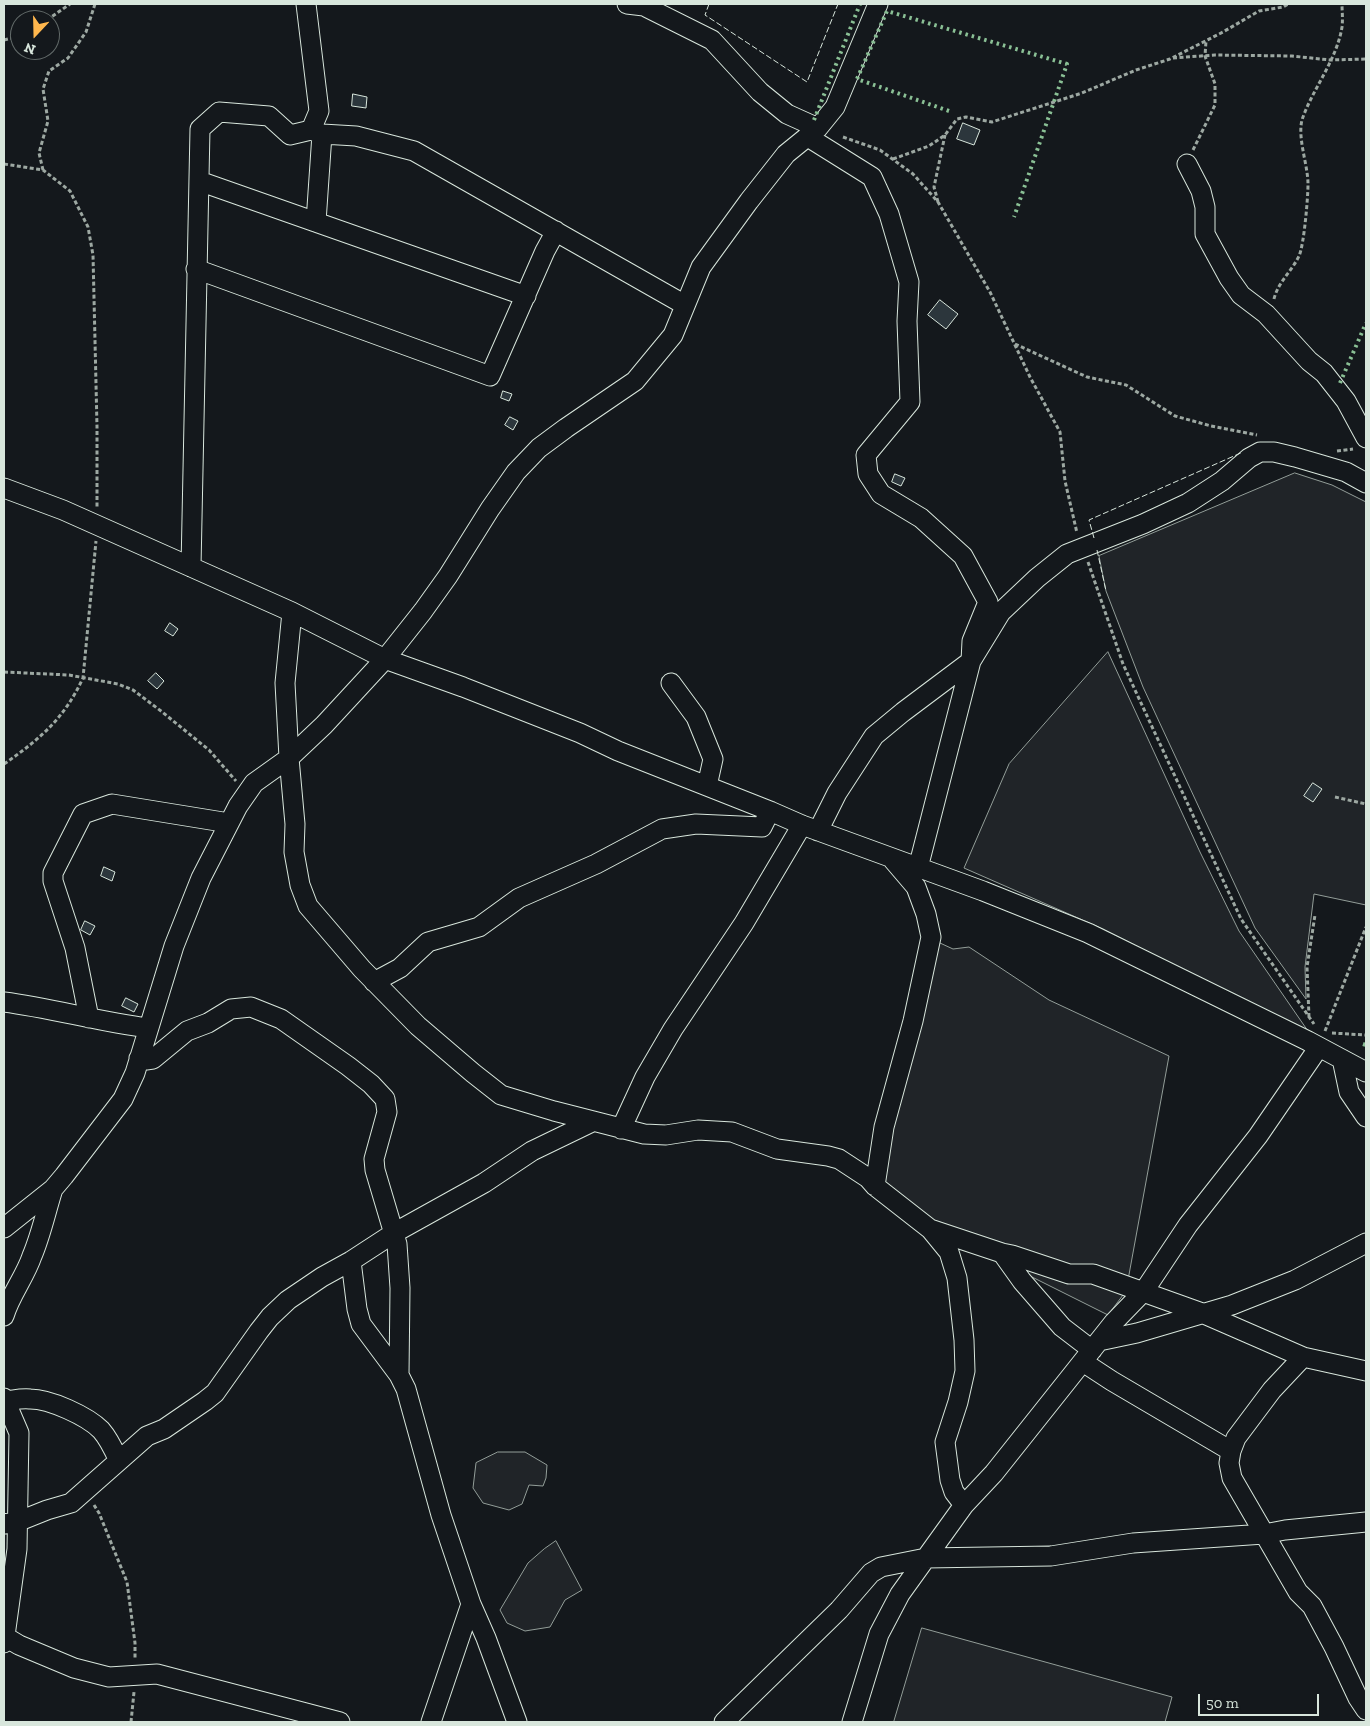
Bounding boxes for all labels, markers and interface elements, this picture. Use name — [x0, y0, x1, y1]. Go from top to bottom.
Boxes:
north arrow — [10, 10, 60, 60]
text: N — [22, 39, 38, 58]
scale bar — [1200, 1684, 1321, 1716]
text: 50 m — [1206, 1694, 1239, 1712]

